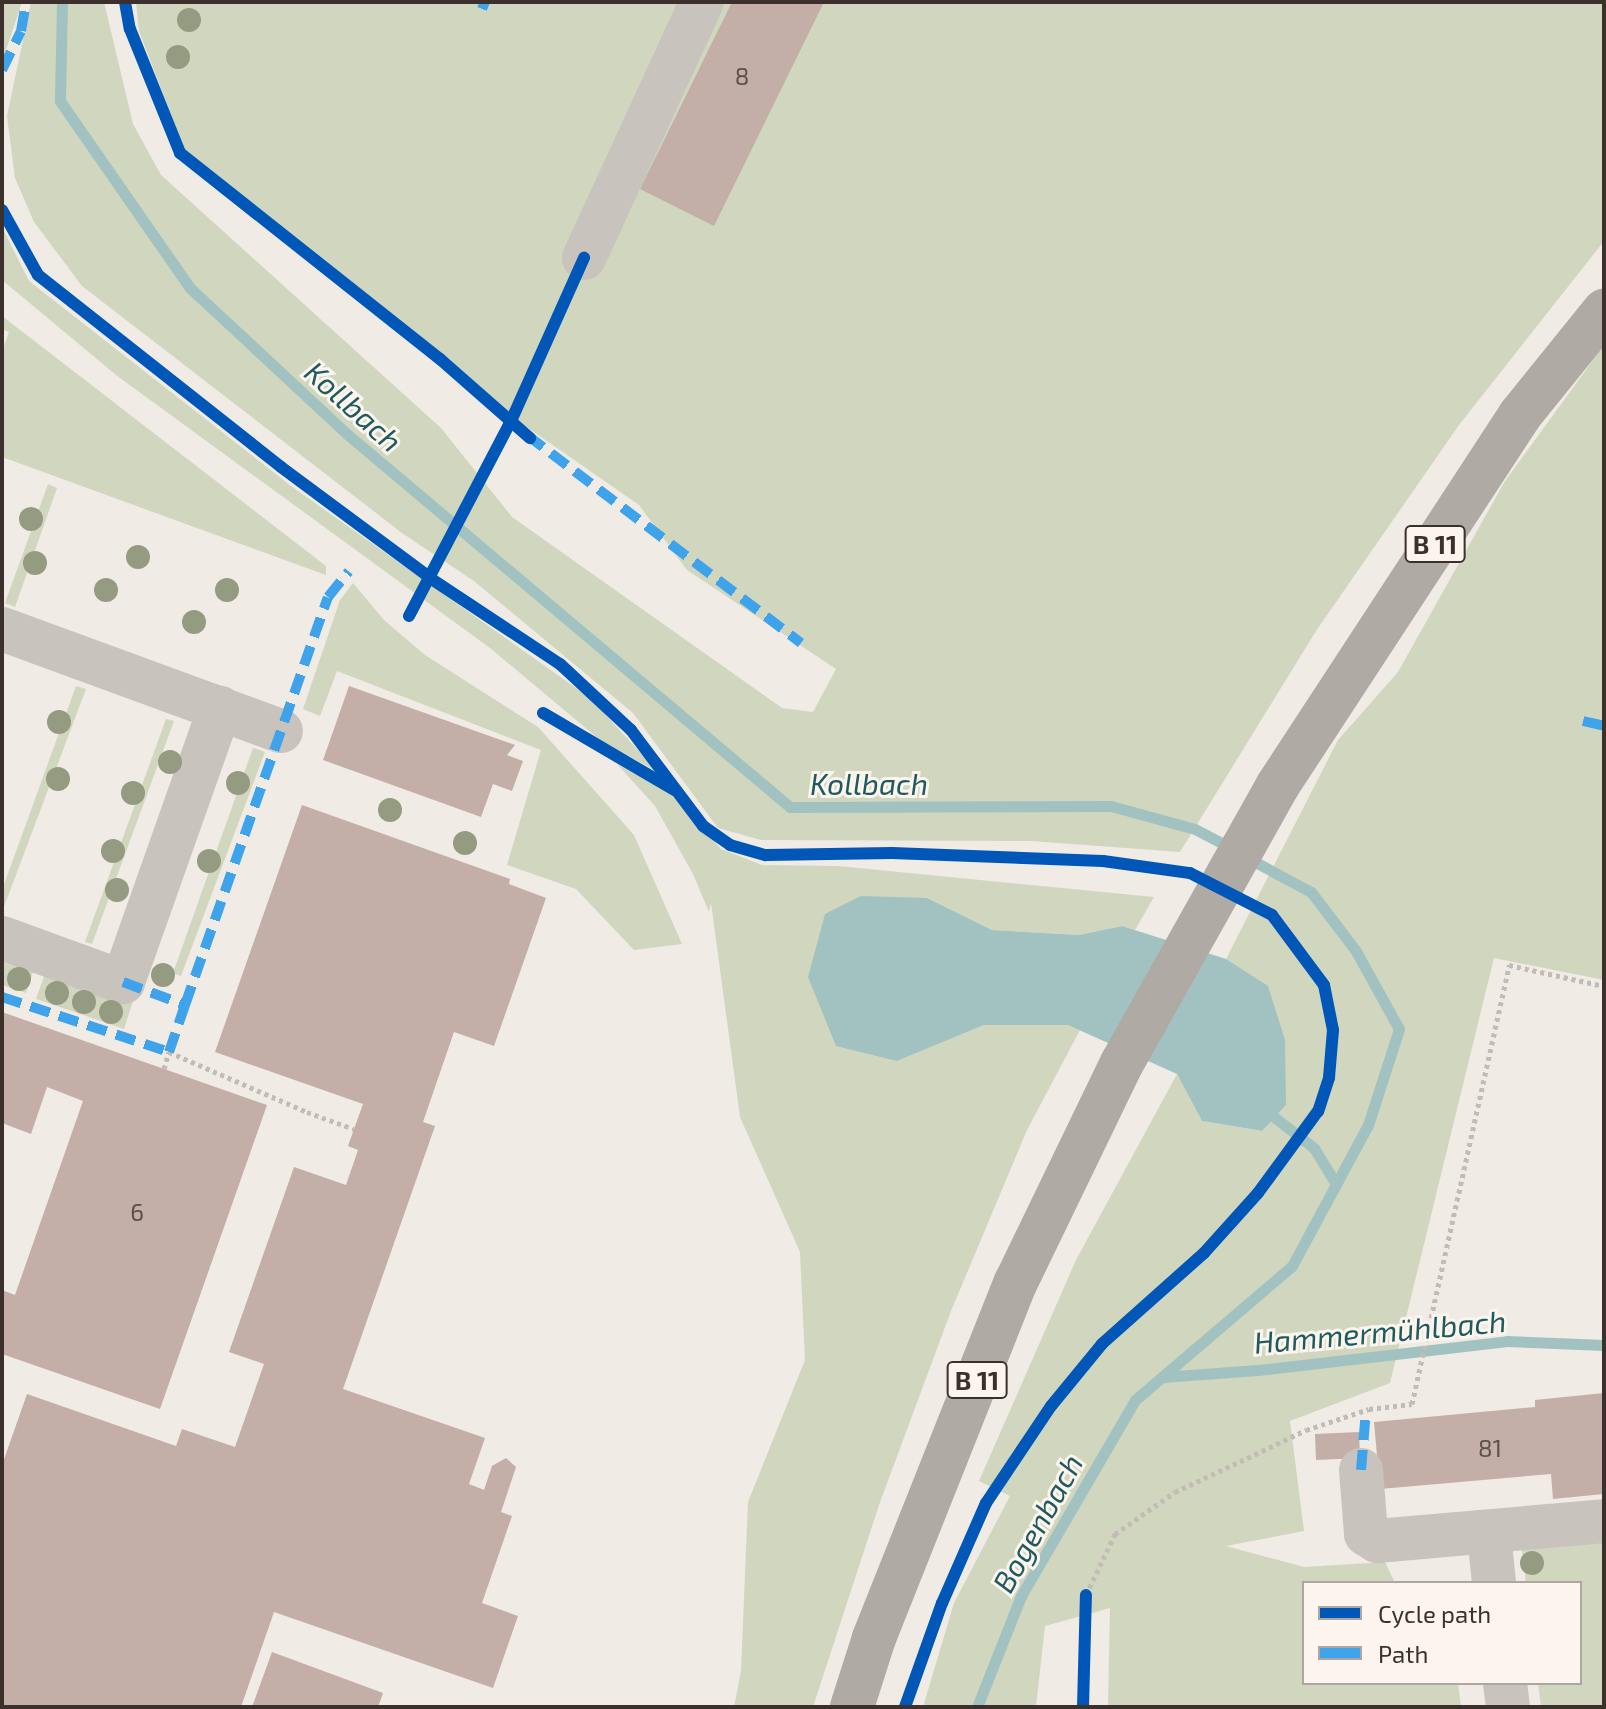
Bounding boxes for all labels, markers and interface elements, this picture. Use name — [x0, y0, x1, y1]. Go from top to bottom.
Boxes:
house number: 8 — [735, 62, 749, 90]
water label: Kollbach — [298, 353, 410, 459]
road number: B 11 — [1403, 522, 1467, 566]
water label: Kollbach — [810, 765, 928, 801]
house number: 6 — [130, 1198, 144, 1226]
water label: Hammermühlbach — [1252, 1302, 1508, 1360]
road number: B 11 — [945, 1358, 1009, 1402]
house number: 81 — [1478, 1434, 1502, 1462]
water label: Bogenbach — [984, 1448, 1090, 1598]
legend — [1302, 1581, 1582, 1685]
text: Cycle path — [1378, 1599, 1491, 1628]
text: Path — [1378, 1639, 1428, 1668]

